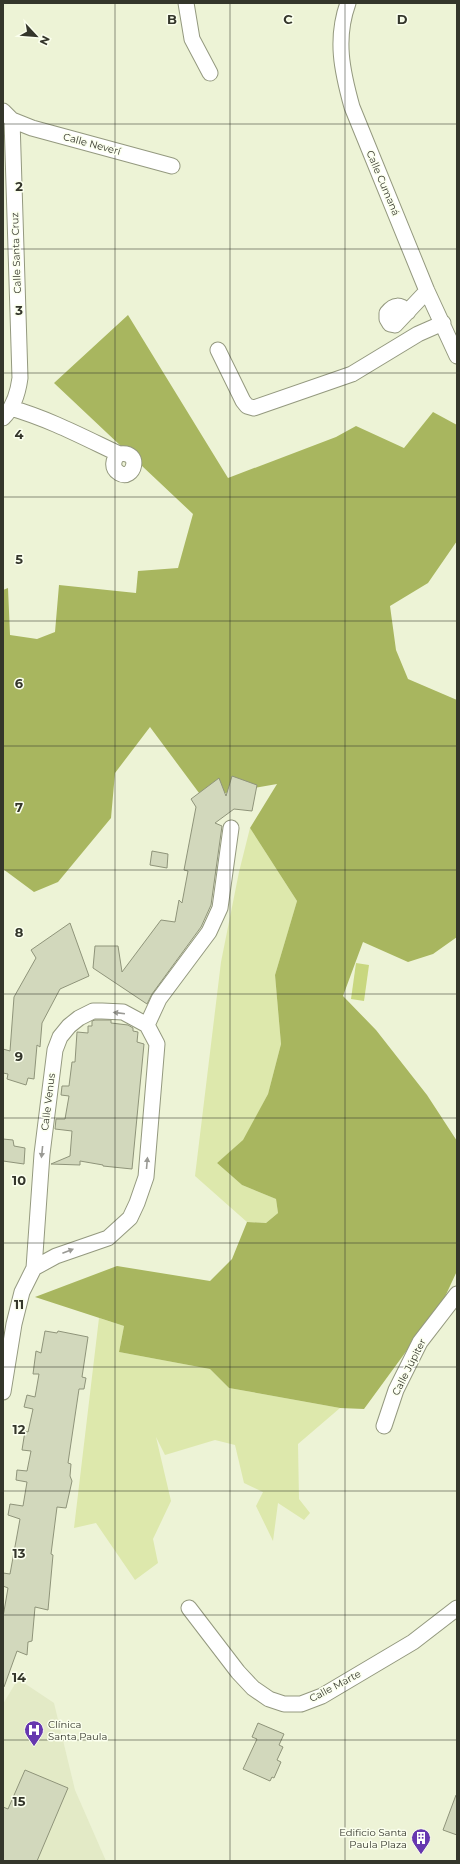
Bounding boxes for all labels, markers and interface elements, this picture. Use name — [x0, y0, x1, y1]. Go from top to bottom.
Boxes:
text: B — [167, 11, 177, 27]
text: C — [283, 11, 293, 27]
text: D — [397, 11, 408, 27]
north arrow — [16, 16, 56, 56]
text: N — [37, 33, 53, 47]
street label: Calle Neverí — [62, 130, 123, 158]
street label: Calle Cumaná — [363, 148, 403, 218]
text: 2 — [15, 178, 23, 194]
street label: Calle Santa Cruz — [8, 212, 24, 294]
text: 3 — [14, 302, 23, 318]
text: 4 — [15, 426, 24, 442]
text: 5 — [15, 551, 23, 567]
text: 6 — [15, 675, 24, 691]
text: 7 — [15, 799, 23, 815]
text: 8 — [15, 924, 24, 940]
one-way arrow — [113, 1010, 125, 1016]
text: 9 — [15, 1048, 23, 1064]
street label: Calle Venus — [38, 1072, 58, 1131]
one-way arrow — [39, 1146, 46, 1158]
one-way arrow — [144, 1157, 151, 1169]
text: 10 — [12, 1172, 26, 1188]
one-way arrow — [63, 1248, 75, 1254]
text: 11 — [14, 1296, 24, 1312]
street label: Calle Júpiter — [389, 1336, 429, 1398]
text: 12 — [13, 1421, 26, 1437]
text: 13 — [13, 1545, 26, 1561]
street label: Calle Marte — [307, 1667, 363, 1705]
text: 14 — [12, 1669, 26, 1685]
place label: Clínica Santa Paula — [48, 1718, 107, 1743]
hospital icon: Clínica Santa Paula — [23, 1719, 45, 1747]
text: 15 — [13, 1793, 26, 1809]
place label: Edificio Santa Paula Plaza — [339, 1826, 407, 1851]
building icon: Edificio Santa Paula Plaza — [410, 1827, 432, 1855]

